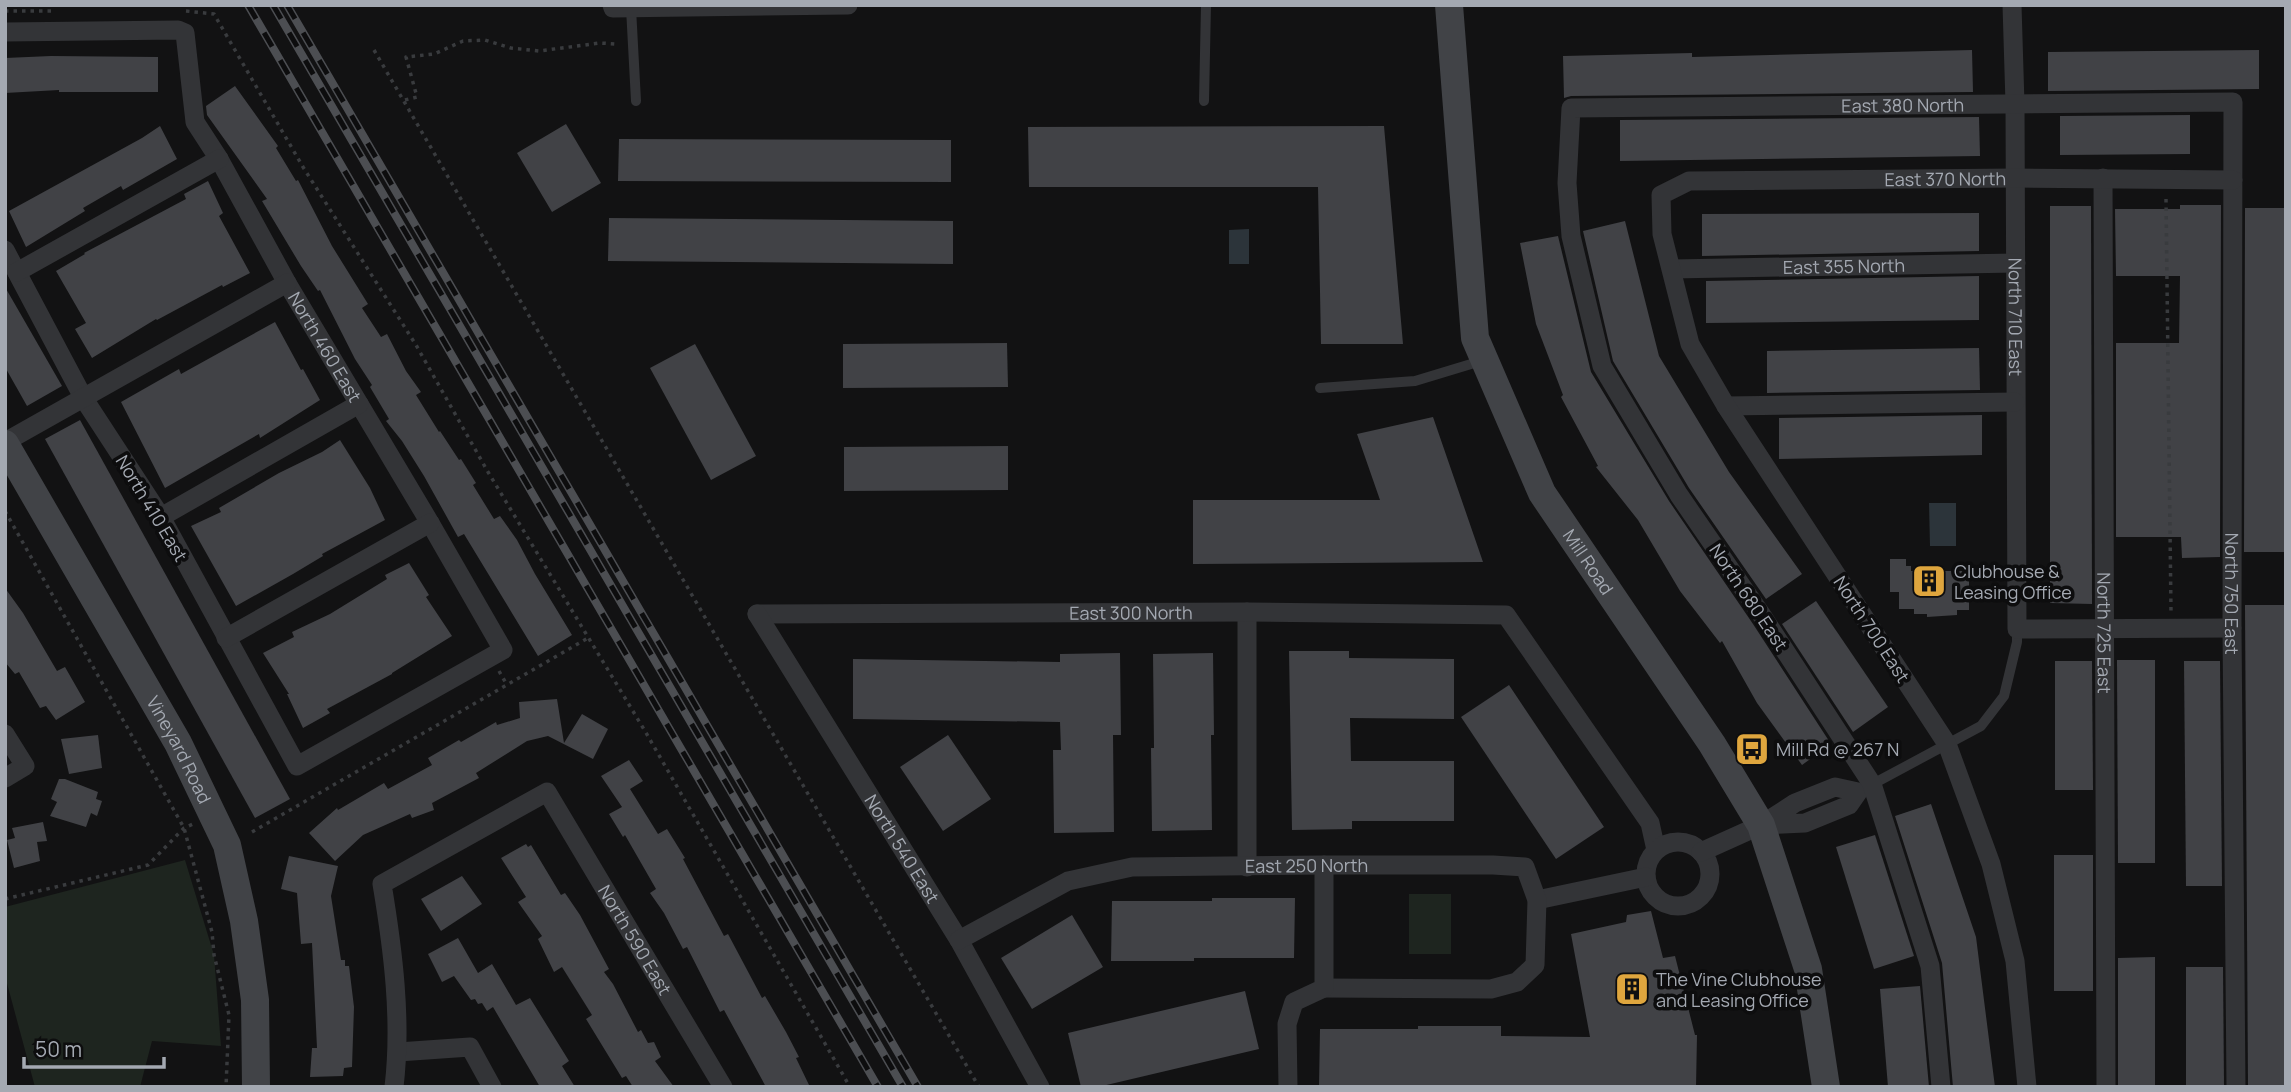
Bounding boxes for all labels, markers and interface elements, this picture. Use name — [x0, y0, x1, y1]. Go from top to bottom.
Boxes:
street label: East 380 North — [1841, 92, 1964, 118]
street label: East 370 North — [1884, 166, 2006, 191]
street label: East 355 North — [1783, 253, 1905, 279]
street label: North 710 East — [2004, 258, 2028, 376]
street label: North 460 East — [283, 287, 367, 406]
street label: North 410 East — [111, 450, 193, 566]
street label: Mill Road — [1558, 524, 1619, 599]
street label: North 750 East — [2220, 533, 2244, 655]
street label: North 680 East — [1704, 539, 1794, 655]
place label: Clubhouse & Leasing Office — [1954, 559, 2072, 604]
building icon: Clubhouse & Leasing Office — [1910, 562, 1948, 600]
street label: North 700 East — [1829, 571, 1915, 687]
street label: North 725 East — [2092, 572, 2117, 694]
street label: East 300 North — [1069, 600, 1193, 625]
street label: Vineyard Road — [141, 692, 217, 807]
bus stop icon: Mill Rd @ 267 N — [1733, 730, 1771, 768]
place label: Mill Rd @ 267 N — [1776, 737, 1899, 761]
street label: North 540 East — [860, 790, 945, 907]
street label: East 250 North — [1245, 853, 1368, 878]
street label: North 590 East — [593, 880, 677, 999]
place label: The Vine Clubhouse and Leasing Office — [1656, 967, 1821, 1012]
building icon: The Vine Clubhouse and Leasing Office — [1613, 970, 1651, 1008]
scale bar — [24, 1026, 164, 1070]
text: 50 m — [35, 1035, 82, 1063]

